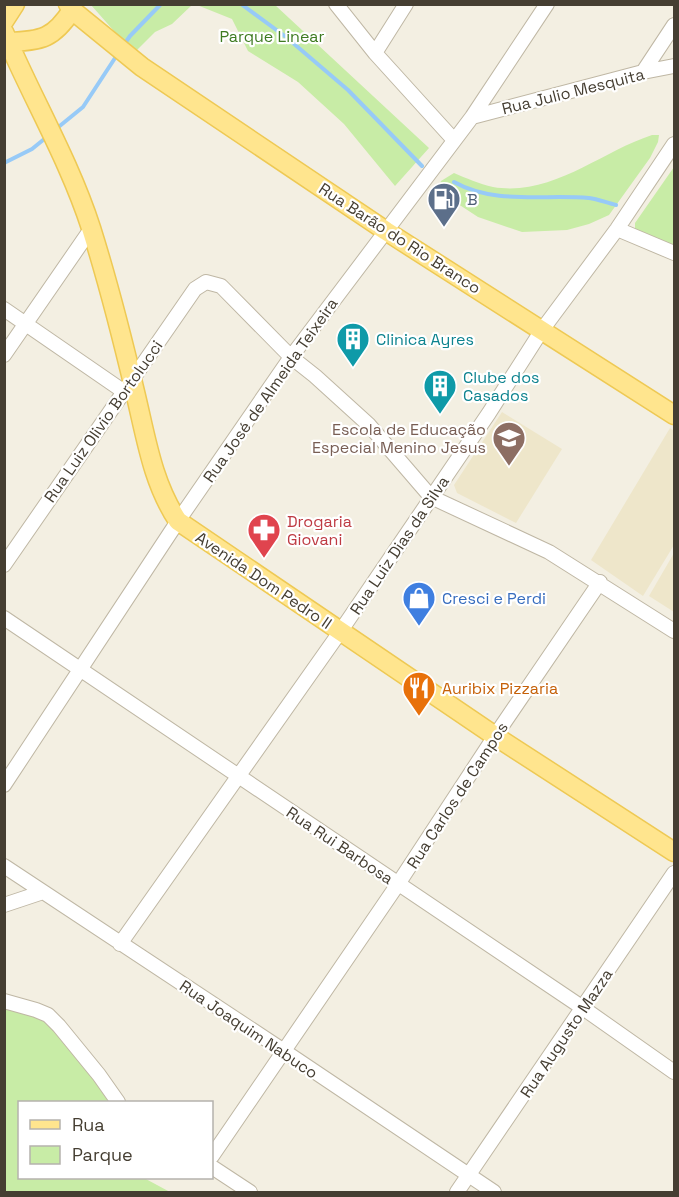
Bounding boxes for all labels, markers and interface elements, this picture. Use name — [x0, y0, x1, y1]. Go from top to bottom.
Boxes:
park label: Parque Linear — [219, 26, 325, 47]
street label: Rua Julio Mesquita — [500, 64, 647, 119]
street label: Rua Barão do Rio Branco — [315, 178, 485, 299]
fuel station icon: B — [426, 181, 462, 228]
place label: B — [467, 189, 478, 210]
street label: Rua José de Almeida Teixeira — [199, 294, 342, 487]
building icon: Clinica Ayres — [335, 321, 371, 368]
place label: Clinica Ayres — [376, 329, 474, 350]
street label: Rua Luiz Olivio Bortolucci — [39, 336, 167, 506]
place label: Clube dos Casados — [463, 367, 540, 406]
building icon: Clube dos Casados — [422, 368, 458, 415]
place label: Escola de Educação Especial Menino Jesus — [312, 419, 486, 458]
school or university icon: Escola de Educação Especial Menino Jesus — [491, 420, 527, 467]
street label: Rua Luiz Dias da Silva — [345, 472, 454, 619]
place label: Drogaria Giovani — [287, 511, 352, 550]
pharmacy icon: Drogaria Giovani — [246, 512, 282, 559]
street label: Avenida Dom Pedro II — [192, 527, 336, 634]
shop icon: Cresci e Perdi — [401, 580, 437, 627]
place label: Cresci e Perdi — [442, 588, 546, 609]
restaurant icon: Auribix Pizzaria — [401, 670, 437, 717]
place label: Auribix Pizzaria — [442, 678, 558, 699]
street label: Rua Carlos de Campos — [402, 718, 513, 873]
street label: Rua Rui Barbosa — [282, 802, 397, 889]
street label: Rua Augusto Mazza — [515, 965, 617, 1102]
street label: Rua Joaquim Nabuco — [176, 975, 322, 1084]
legend — [18, 1101, 213, 1179]
text: Rua — [72, 1113, 105, 1136]
text: Parque — [72, 1143, 133, 1166]

